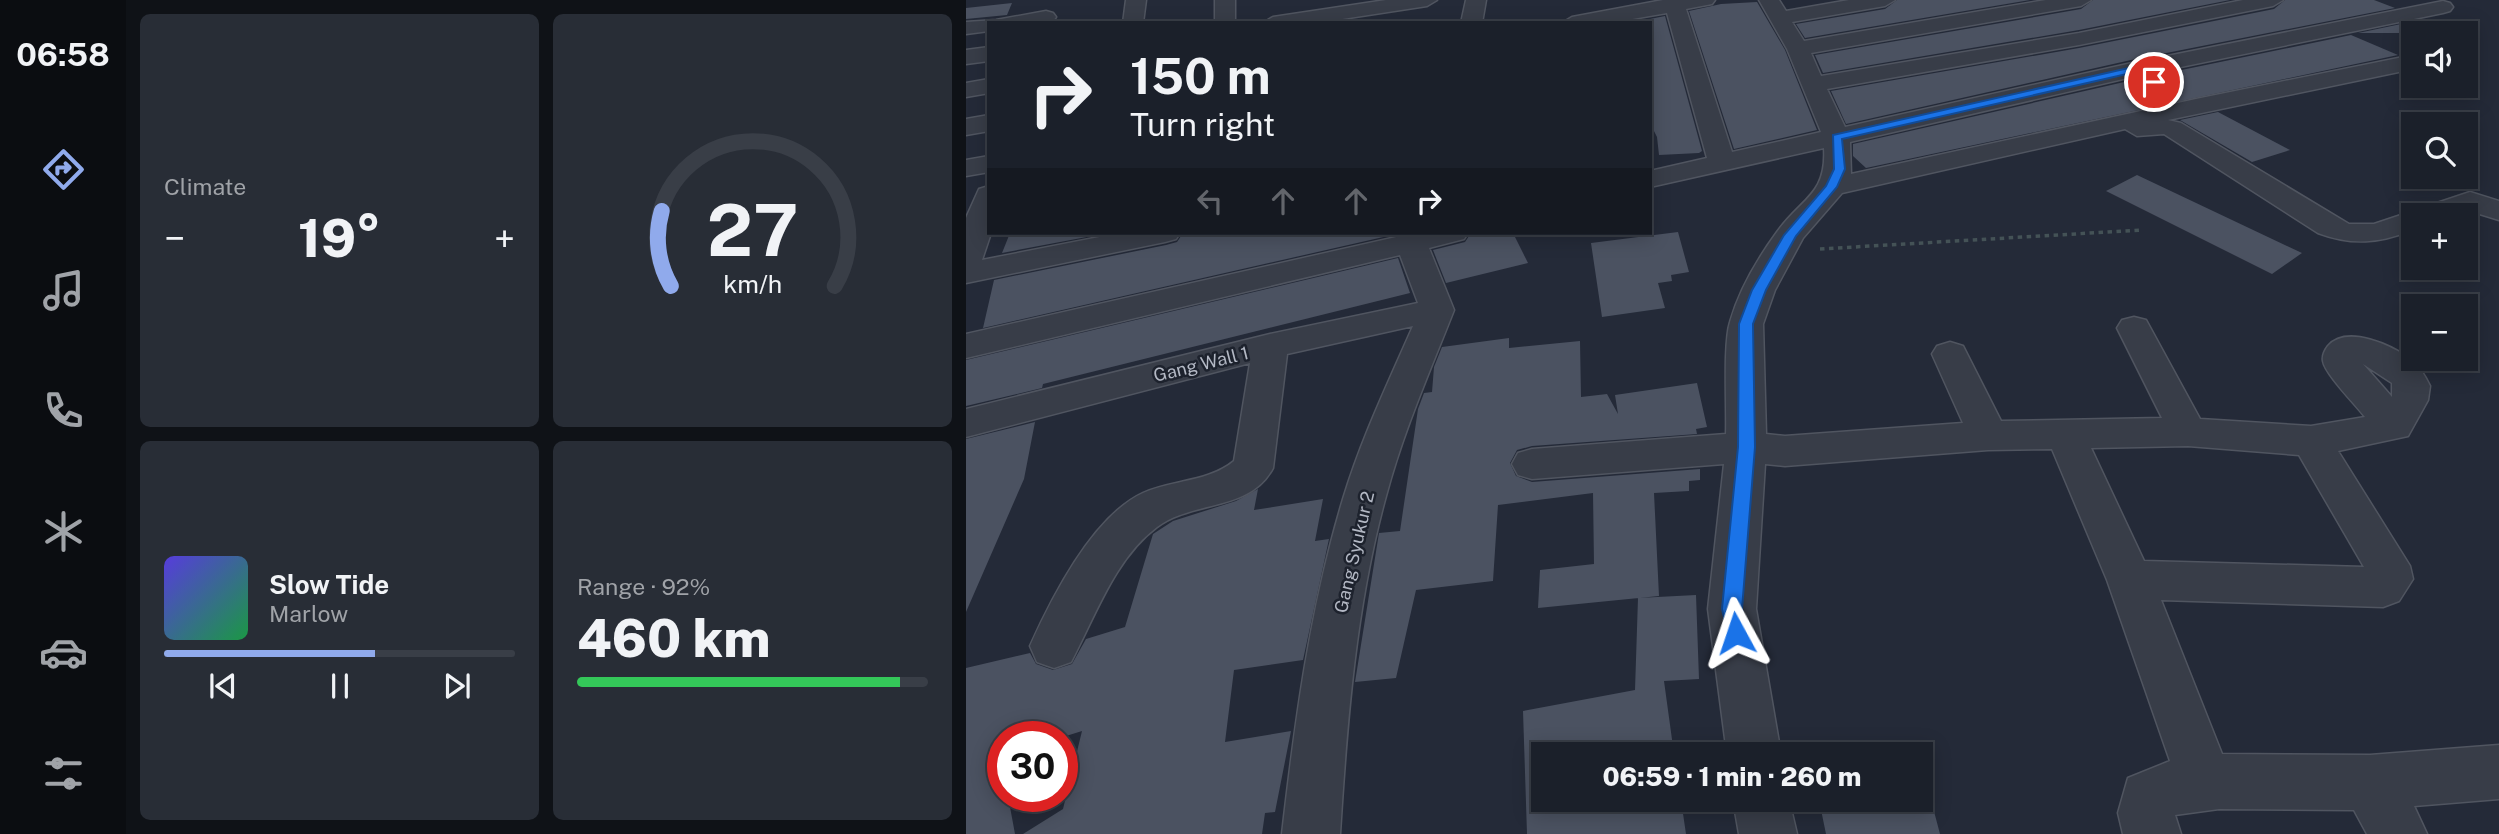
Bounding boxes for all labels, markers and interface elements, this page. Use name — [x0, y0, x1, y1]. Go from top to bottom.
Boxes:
map controls — [2401, 21, 2478, 371]
button: sound — [2401, 21, 2478, 98]
text: 06:58 — [16, 36, 110, 73]
text: 150 m — [1130, 47, 1271, 105]
icon: right — [1015, 49, 1106, 140]
pin — [2124, 52, 2184, 112]
icon: arrive — [2135, 63, 2173, 101]
text: Turn right — [1130, 106, 1275, 143]
button: search — [2401, 112, 2478, 189]
icon: directions — [39, 145, 88, 194]
text: Climate — [164, 173, 246, 200]
icon: left — [1191, 182, 1229, 220]
icon: ahead — [1264, 182, 1302, 220]
icon: ahead — [1337, 182, 1375, 220]
icon: right — [1410, 182, 1448, 220]
text: 27 — [707, 188, 798, 273]
button: + — [2401, 203, 2478, 280]
text: 19° — [298, 208, 381, 269]
text: − — [164, 216, 185, 261]
text: + — [494, 216, 515, 261]
icon: music — [39, 266, 88, 315]
text: km/h — [723, 269, 782, 299]
button: − — [2401, 294, 2478, 371]
street label: Gang Wall 1 — [1151, 342, 1251, 386]
icon: phone — [39, 386, 88, 435]
street label: Gang Syukur 2 — [1330, 489, 1378, 615]
icon: climate — [39, 507, 88, 556]
text: Slow Tide — [269, 569, 389, 600]
text: Range · 92% — [577, 573, 710, 600]
position arrow — [1699, 596, 1773, 670]
text: Marlow — [269, 600, 348, 627]
text: 460 km — [577, 608, 770, 669]
icon: car — [39, 628, 88, 677]
icon: previous — [204, 667, 242, 705]
icon: pause — [321, 667, 359, 705]
icon: next — [438, 667, 476, 705]
speed limit sign: 30 — [987, 721, 1078, 812]
icon: filters — [39, 749, 88, 798]
text: 06:59 · 1 min · 260 m — [1602, 761, 1862, 792]

